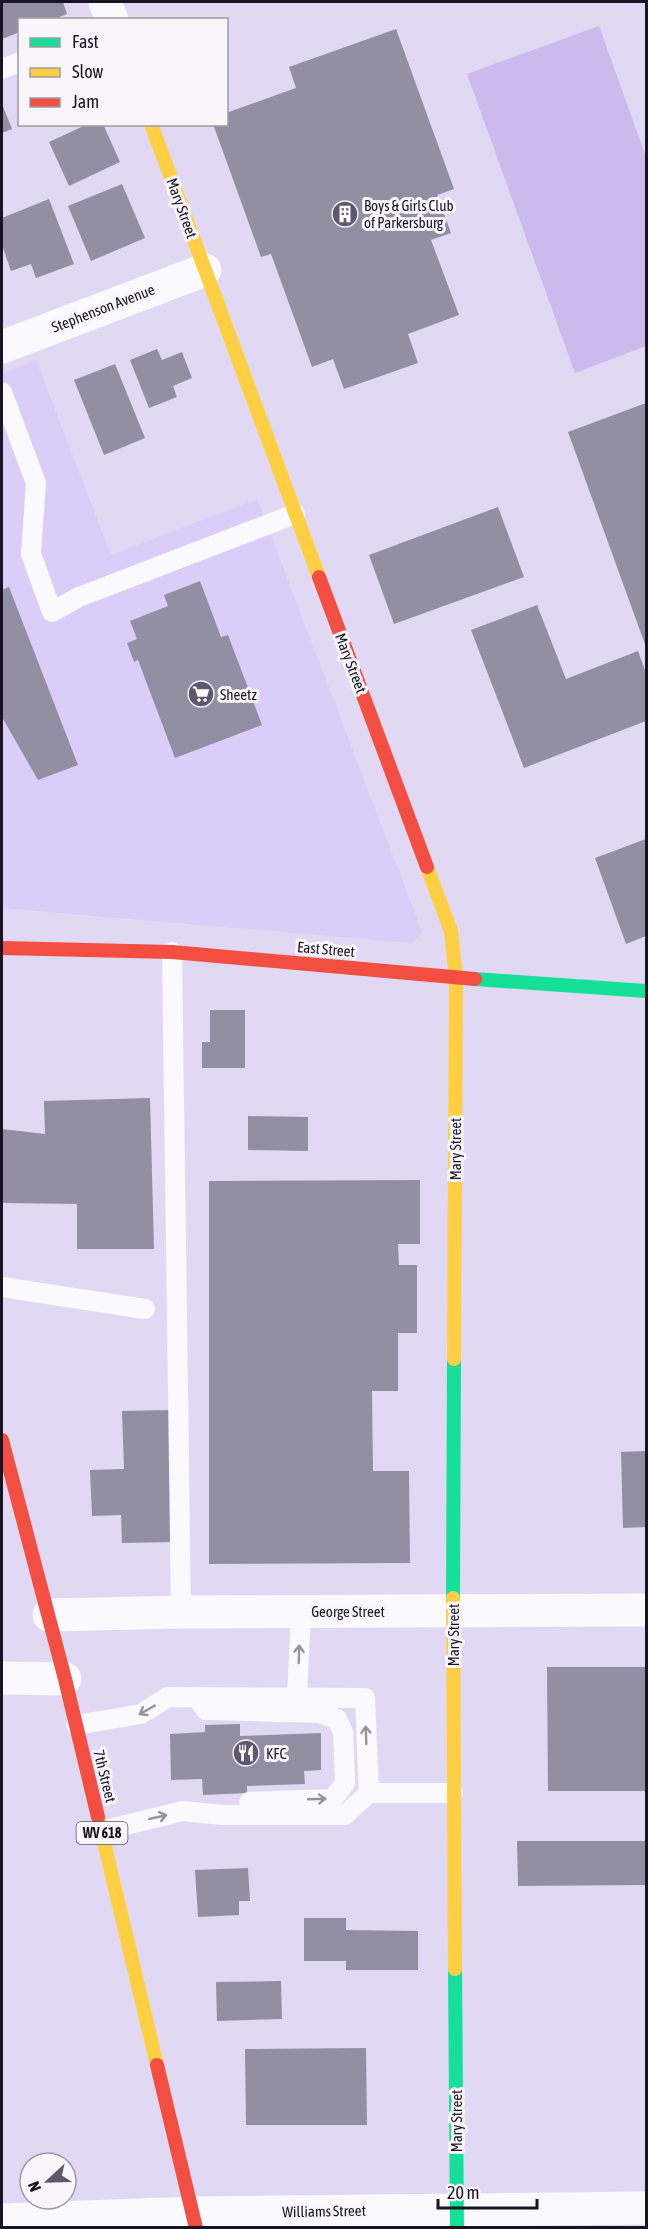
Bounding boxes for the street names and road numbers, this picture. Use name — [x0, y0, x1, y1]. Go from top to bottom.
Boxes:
street label: Mary Street — [163, 176, 201, 240]
street label: Stephenson Avenue — [49, 280, 157, 335]
street label: Mary Street — [332, 631, 370, 695]
street label: East Street — [296, 938, 356, 960]
street label: Mary Street — [447, 1118, 464, 1180]
street label: George Street — [311, 1603, 385, 1620]
street label: Mary Street — [445, 1604, 462, 1666]
street label: 7th Street — [90, 1748, 120, 1804]
road number: WV 618 — [76, 1822, 128, 1844]
street label: Mary Street — [448, 2090, 465, 2152]
street label: Williams Street — [282, 2202, 366, 2220]

